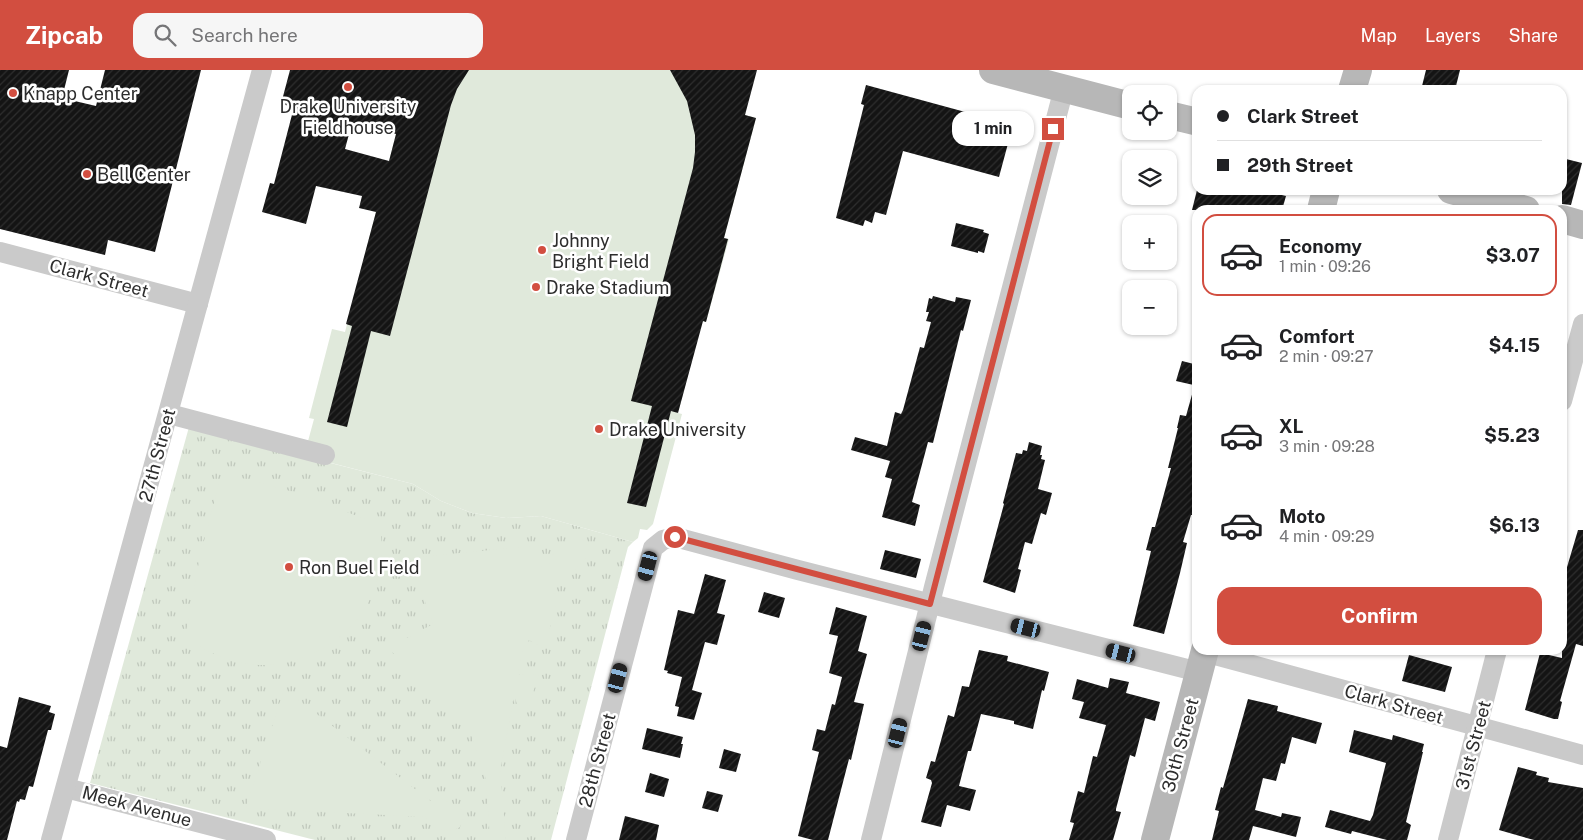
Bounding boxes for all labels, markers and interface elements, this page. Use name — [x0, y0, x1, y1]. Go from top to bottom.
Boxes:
search box — [133, 13, 483, 58]
text: Zipcab — [25, 21, 103, 49]
icon: search — [151, 21, 179, 49]
text: Search here — [191, 24, 298, 46]
text: Map — [1361, 25, 1397, 46]
text: Layers — [1425, 25, 1481, 46]
text: Share — [1509, 25, 1558, 46]
marker: Drake University Fieldhouse — [342, 81, 354, 93]
place label: Knapp Center — [23, 83, 138, 104]
map controls — [1122, 85, 1177, 335]
button: locate — [1122, 85, 1177, 140]
marker: Knapp Center — [7, 87, 19, 99]
place label: Drake University Fieldhouse — [279, 96, 417, 138]
text: Clark Street — [1247, 105, 1359, 127]
callout: 1 min — [953, 112, 1036, 146]
route end — [1042, 118, 1064, 140]
text: 1 min — [974, 119, 1012, 138]
button: layers — [1122, 150, 1177, 205]
text: 29th Street — [1247, 154, 1353, 176]
place label: Bell Center — [97, 164, 191, 185]
marker: Bell Center — [81, 168, 93, 180]
button: + — [1122, 215, 1177, 270]
place label: Johnny Bright Field — [552, 230, 649, 272]
icon: car — [1219, 233, 1264, 278]
text: Economy — [1279, 235, 1362, 257]
marker: Johnny Bright Field — [536, 244, 548, 256]
text: $3.07 — [1485, 244, 1540, 266]
street label: Clark Street — [47, 255, 151, 301]
text: 1 min · 09:26 — [1279, 257, 1371, 276]
place label: Drake Stadium — [546, 277, 669, 298]
button: − — [1122, 280, 1177, 335]
marker: Drake Stadium — [530, 281, 542, 293]
icon: car — [1219, 323, 1264, 368]
text: Comfort — [1279, 325, 1355, 347]
text: $4.15 — [1489, 334, 1540, 356]
text: 2 min · 09:27 — [1279, 347, 1374, 366]
street label: 27th Street — [134, 406, 180, 504]
icon: car — [1219, 413, 1264, 458]
text: XL — [1279, 415, 1304, 437]
place label: Drake University — [609, 419, 746, 440]
marker: Drake University — [593, 423, 605, 435]
text: $5.23 — [1484, 424, 1540, 446]
text: 3 min · 09:28 — [1279, 437, 1375, 456]
icon: car — [1219, 503, 1264, 548]
text: Moto — [1279, 505, 1325, 527]
text: $6.13 — [1489, 514, 1540, 536]
route start — [664, 526, 686, 548]
text: 4 min · 09:29 — [1279, 527, 1375, 546]
car — [636, 550, 659, 582]
place label: Ron Buel Field — [299, 557, 419, 578]
marker: Ron Buel Field — [283, 561, 295, 573]
button: Confirm — [1217, 587, 1542, 645]
car — [1009, 617, 1042, 639]
car — [911, 620, 932, 652]
car — [1104, 642, 1137, 664]
car — [606, 662, 629, 694]
street label: Clark Street — [1342, 680, 1446, 728]
street label: 30th Street — [1157, 696, 1203, 794]
street label: 31st Street — [1451, 698, 1495, 792]
street label: 28th Street — [574, 711, 620, 809]
car — [887, 717, 908, 749]
street label: Meek Avenue — [80, 781, 194, 831]

